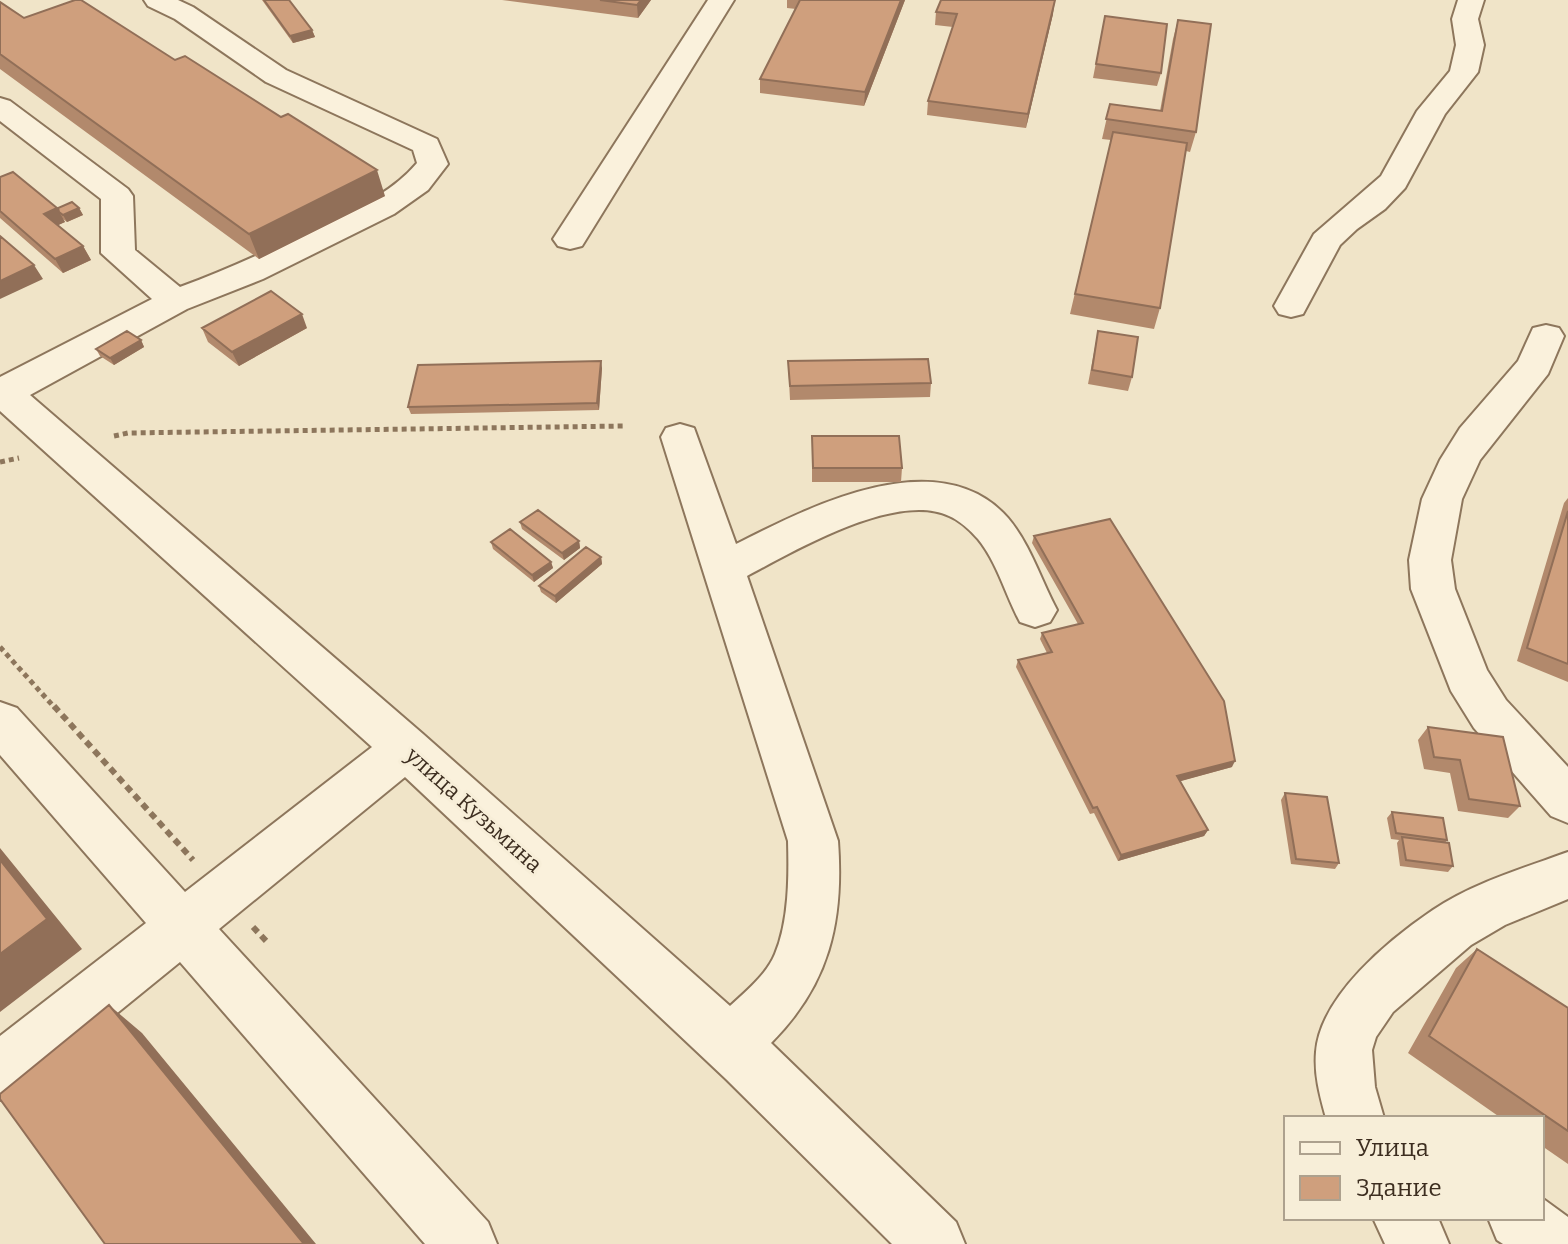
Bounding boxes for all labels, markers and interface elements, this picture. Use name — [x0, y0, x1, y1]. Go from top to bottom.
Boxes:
street label: улица Кузьмина — [399, 741, 548, 878]
legend — [1284, 1116, 1544, 1220]
text: Улица — [1356, 1134, 1429, 1162]
text: Здание — [1356, 1174, 1442, 1202]

